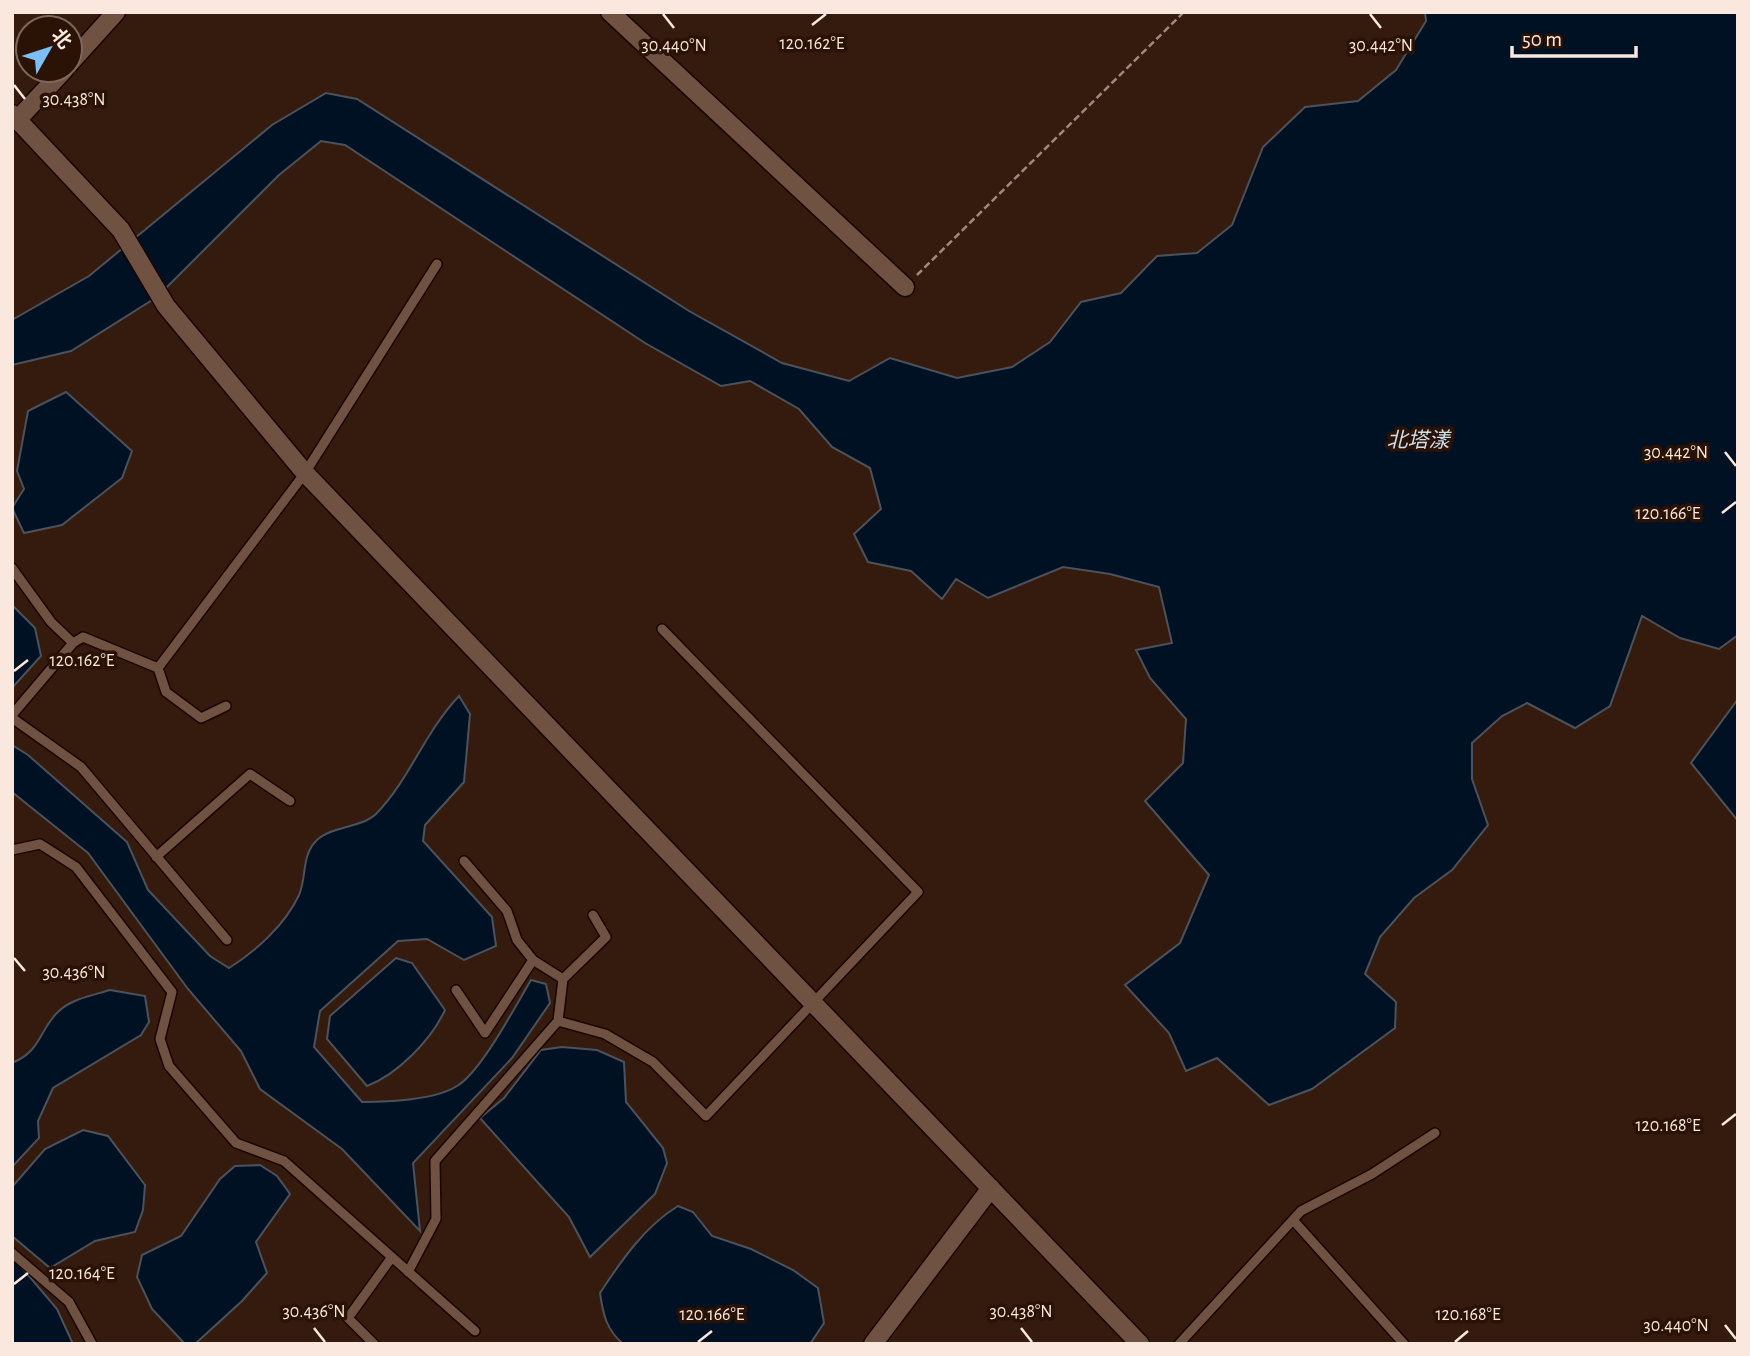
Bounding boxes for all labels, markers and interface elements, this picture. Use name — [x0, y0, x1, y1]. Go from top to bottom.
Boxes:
north arrow — [14, 14, 84, 84]
scale bar — [1512, 14, 1636, 58]
text: 北 — [48, 25, 75, 53]
text: 50 m — [1522, 29, 1562, 50]
text: 120.162°E — [780, 35, 845, 53]
text: 30.440°N — [641, 37, 707, 55]
text: 30.442°N — [1349, 37, 1413, 55]
text: 30.438°N — [42, 91, 106, 109]
water label: 北塔漾 — [1387, 429, 1452, 451]
text: 30.442°N — [1644, 444, 1708, 462]
text: 120.166°E — [1635, 505, 1701, 523]
text: 120.162°E — [50, 652, 115, 670]
text: 30.436°N — [42, 964, 106, 982]
text: 120.168°E — [1635, 1117, 1701, 1135]
text: 120.164°E — [49, 1265, 115, 1283]
text: 30.436°N — [282, 1303, 346, 1321]
text: 30.438°N — [989, 1303, 1053, 1321]
text: 120.166°E — [679, 1306, 745, 1324]
text: 120.168°E — [1435, 1306, 1501, 1324]
text: 30.440°N — [1643, 1317, 1709, 1335]

